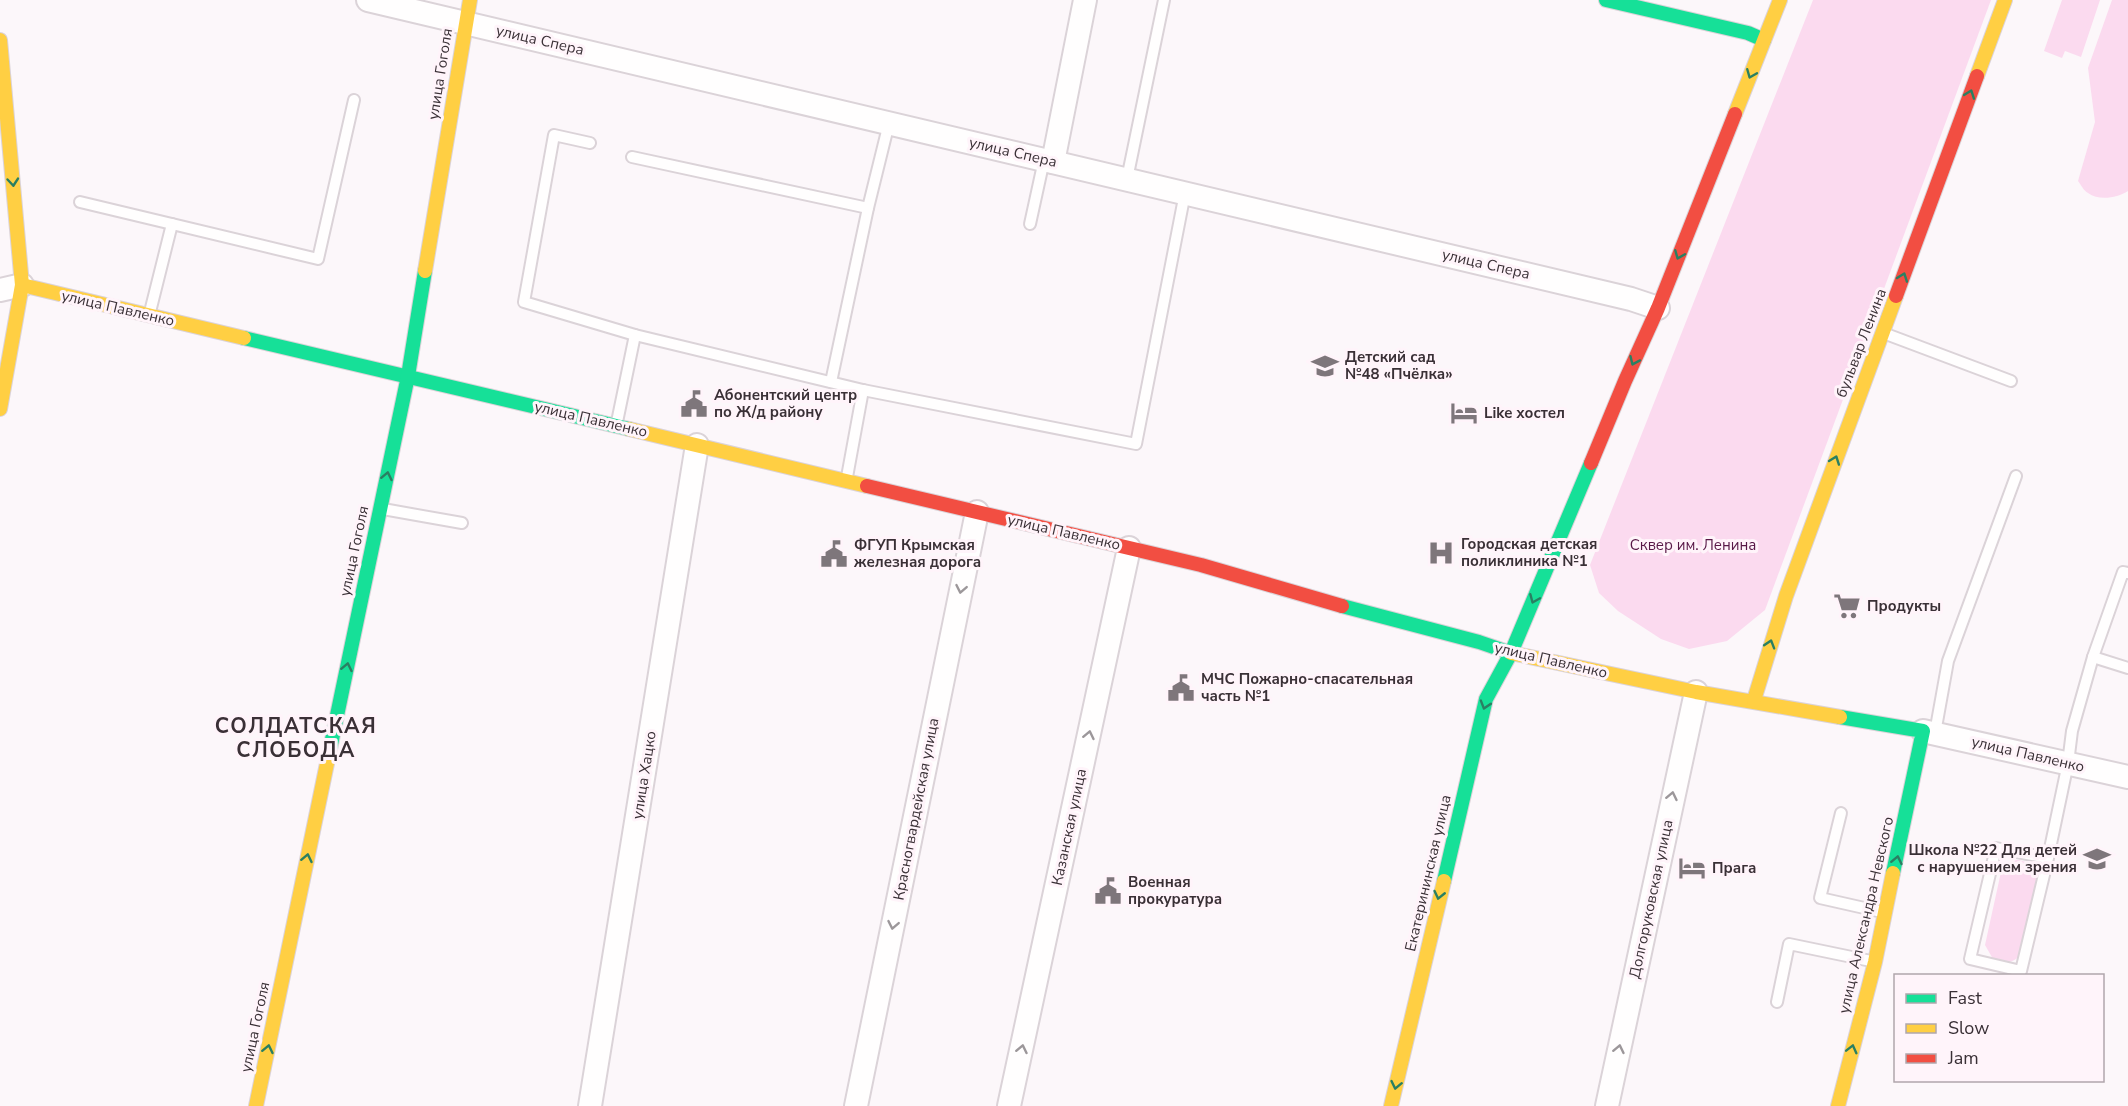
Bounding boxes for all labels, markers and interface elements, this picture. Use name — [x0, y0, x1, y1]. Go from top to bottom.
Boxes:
street label: улица Спера — [494, 20, 586, 60]
street label: улица Гоголя — [423, 27, 457, 121]
one-way arrow — [1745, 68, 1758, 79]
one-way arrow — [1963, 90, 1976, 100]
street label: улица Спера — [967, 132, 1059, 172]
one-way arrow — [6, 177, 19, 187]
street label: улица Спера — [1440, 244, 1532, 284]
one-way arrow — [1673, 249, 1686, 260]
one-way arrow — [1896, 273, 1908, 284]
street label: улица Павленко — [60, 285, 176, 331]
street label: бульвар Ленина — [1831, 286, 1891, 400]
place label: Детский сад №48 «Пчёлка» — [1345, 347, 1453, 384]
school or university icon: Детский сад №48 «Пчёлка» — [1310, 351, 1340, 381]
one-way arrow — [1629, 355, 1641, 366]
place label: Абонентский центр по Ж/д району — [714, 385, 857, 422]
public building icon: Абонентский центр по Ж/д району — [679, 389, 709, 419]
street label: улица Павленко — [533, 396, 649, 442]
hotel icon: Like хостел — [1449, 398, 1479, 428]
place label: Like хостел — [1484, 403, 1565, 423]
one-way arrow — [1827, 455, 1840, 466]
one-way arrow — [380, 471, 393, 481]
street label: улица Гоголя — [335, 504, 373, 598]
street label: улица Павленко — [1006, 509, 1122, 555]
place label: Городская детская поликлиника №1 — [1461, 534, 1597, 571]
place label: ФГУП Крымская железная дорога — [853, 535, 981, 572]
park label: Сквер им. Ленина — [1630, 535, 1756, 555]
hospital icon: Городская детская поликлиника №1 — [1426, 538, 1456, 568]
public building icon: ФГУП Крымская железная дорога — [819, 539, 849, 569]
one-way arrow — [955, 584, 968, 594]
supermarket icon: Продукты — [1832, 591, 1862, 621]
one-way arrow — [1529, 593, 1541, 604]
place label: Продукты — [1867, 596, 1941, 616]
street label: улица Павленко — [1493, 637, 1609, 683]
one-way arrow — [1763, 639, 1776, 650]
one-way arrow — [340, 662, 353, 672]
place label: МЧС Пожарно-спасательная часть №1 — [1201, 669, 1413, 706]
public building icon: МЧС Пожарно-спасательная часть №1 — [1166, 673, 1196, 703]
one-way arrow — [1480, 699, 1492, 710]
district label: СОЛДАТСКАЯ СЛОБОДА — [215, 712, 377, 764]
street label: Красногвардейская улица — [889, 716, 943, 902]
street label: улица Хацко — [627, 730, 661, 820]
one-way arrow — [1082, 730, 1095, 740]
street label: улица Павленко — [1970, 731, 2086, 777]
street label: Казанская улица — [1047, 767, 1091, 887]
one-way arrow — [1665, 792, 1678, 802]
street label: Екатерининская улица — [1400, 793, 1456, 953]
street label: улица Александра Невского — [1834, 815, 1898, 1015]
street label: Долгоруковская улица — [1624, 818, 1678, 980]
place label: Школа №22 Для детей с нарушением зрения — [1908, 840, 2077, 877]
school or university icon: Школа №22 Для детей с нарушением зрения — [2082, 844, 2112, 874]
one-way arrow — [300, 853, 313, 863]
hotel icon: Прага — [1677, 853, 1707, 883]
one-way arrow — [1889, 855, 1902, 865]
place label: Прага — [1712, 858, 1756, 878]
place label: Военная прокуратура — [1128, 872, 1222, 909]
public building icon: Военная прокуратура — [1093, 876, 1123, 906]
one-way arrow — [1434, 890, 1447, 900]
one-way arrow — [887, 919, 900, 929]
legend — [1894, 974, 2104, 1082]
street label: улица Гоголя — [236, 980, 274, 1074]
text: Fast — [1948, 986, 1983, 1010]
text: Slow — [1948, 1016, 1989, 1040]
one-way arrow — [260, 1044, 273, 1054]
one-way arrow — [1014, 1044, 1027, 1054]
one-way arrow — [1612, 1044, 1625, 1054]
one-way arrow — [1845, 1045, 1857, 1055]
text: Jam — [1947, 1046, 1979, 1070]
one-way arrow — [1390, 1080, 1403, 1090]

